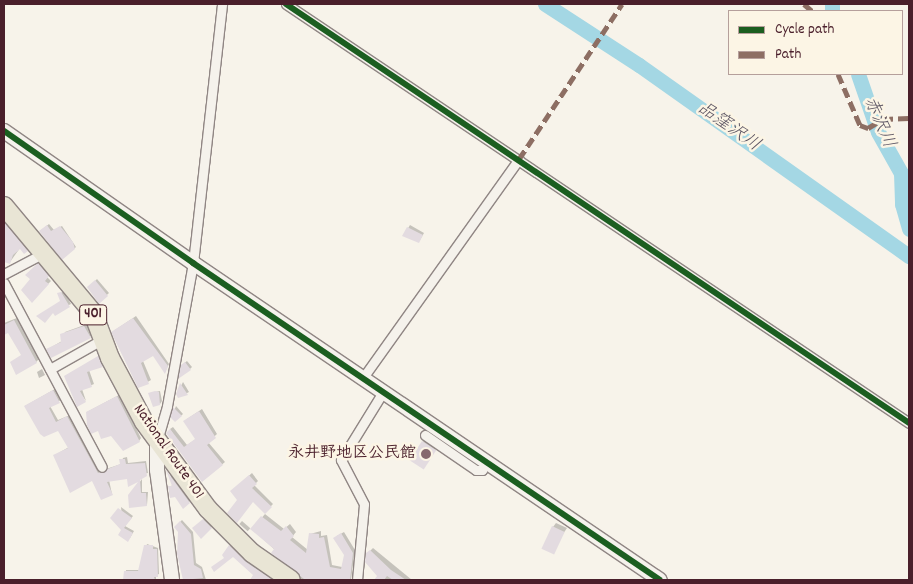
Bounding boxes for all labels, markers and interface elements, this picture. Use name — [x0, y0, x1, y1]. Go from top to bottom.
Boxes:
legend — [728, 10, 903, 75]
text: Cycle path — [775, 19, 834, 41]
text: Path — [775, 44, 801, 66]
water label: 赤沢川 — [858, 94, 898, 152]
water label: 品窪沢川 — [692, 99, 764, 157]
road number: 401 — [78, 302, 108, 328]
street label: National Route 401 — [128, 401, 208, 503]
place label: 永井野地区公民館 — [288, 444, 416, 464]
marker: 永井野地区公民館 — [420, 448, 432, 460]

